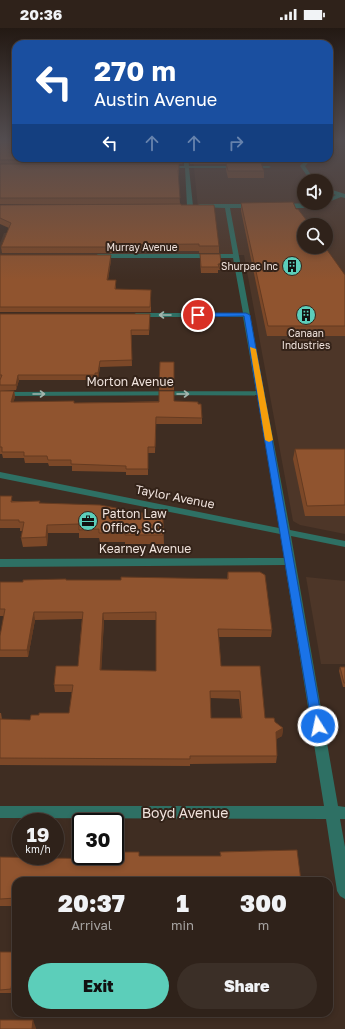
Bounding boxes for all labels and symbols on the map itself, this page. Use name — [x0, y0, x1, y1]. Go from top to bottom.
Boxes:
street label: Murray Avenue — [106, 241, 178, 253]
building icon: Shurpac Inc — [281, 255, 303, 277]
place label: Shurpac Inc — [221, 260, 279, 272]
pin — [181, 298, 215, 332]
building icon: Canaan Industries — [295, 304, 317, 326]
one-way arrow — [159, 311, 172, 319]
place label: Canaan Industries — [282, 327, 330, 351]
street label: Morton Avenue — [86, 374, 174, 389]
one-way arrow — [32, 390, 45, 398]
one-way arrow — [176, 390, 189, 398]
street label: Taylor Avenue — [134, 481, 216, 512]
place label: Patton Law Office, S.C. — [102, 506, 167, 535]
office icon: Patton Law Office, S.C. — [77, 510, 99, 532]
street label: Kearney Avenue — [99, 541, 191, 556]
position arrow — [297, 705, 339, 747]
street label: Boyd Avenue — [142, 804, 228, 821]
speed limit sign: 30 — [72, 813, 124, 865]

